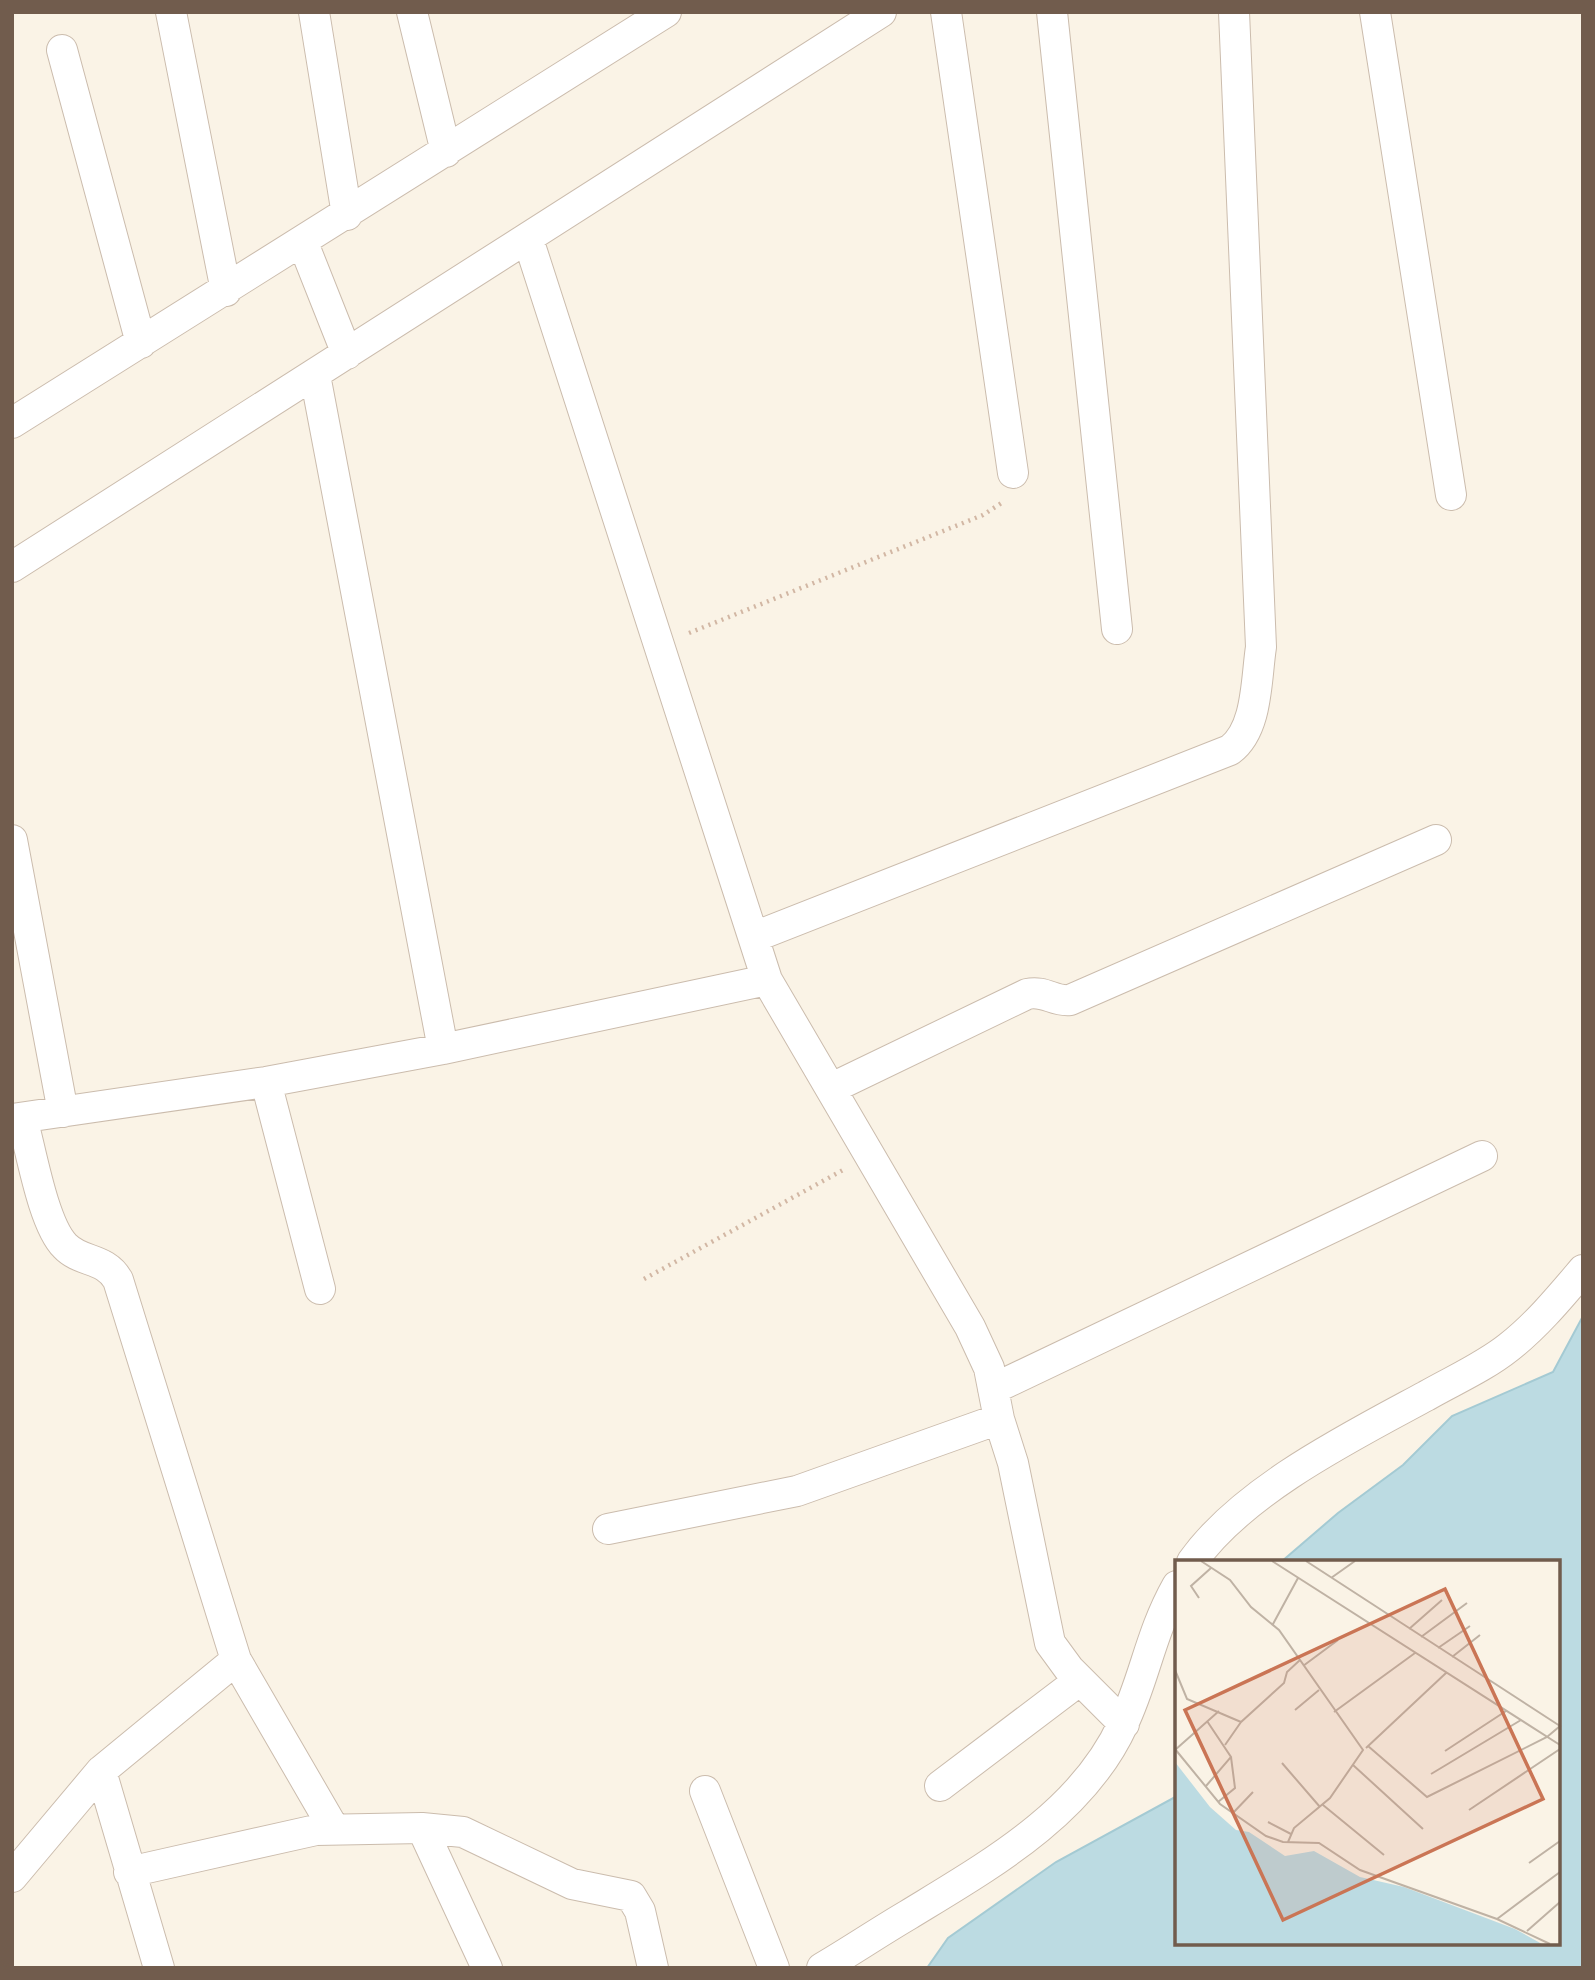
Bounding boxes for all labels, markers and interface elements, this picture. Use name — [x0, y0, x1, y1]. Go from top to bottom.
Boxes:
inset map — [1175, 1560, 1560, 1945]

